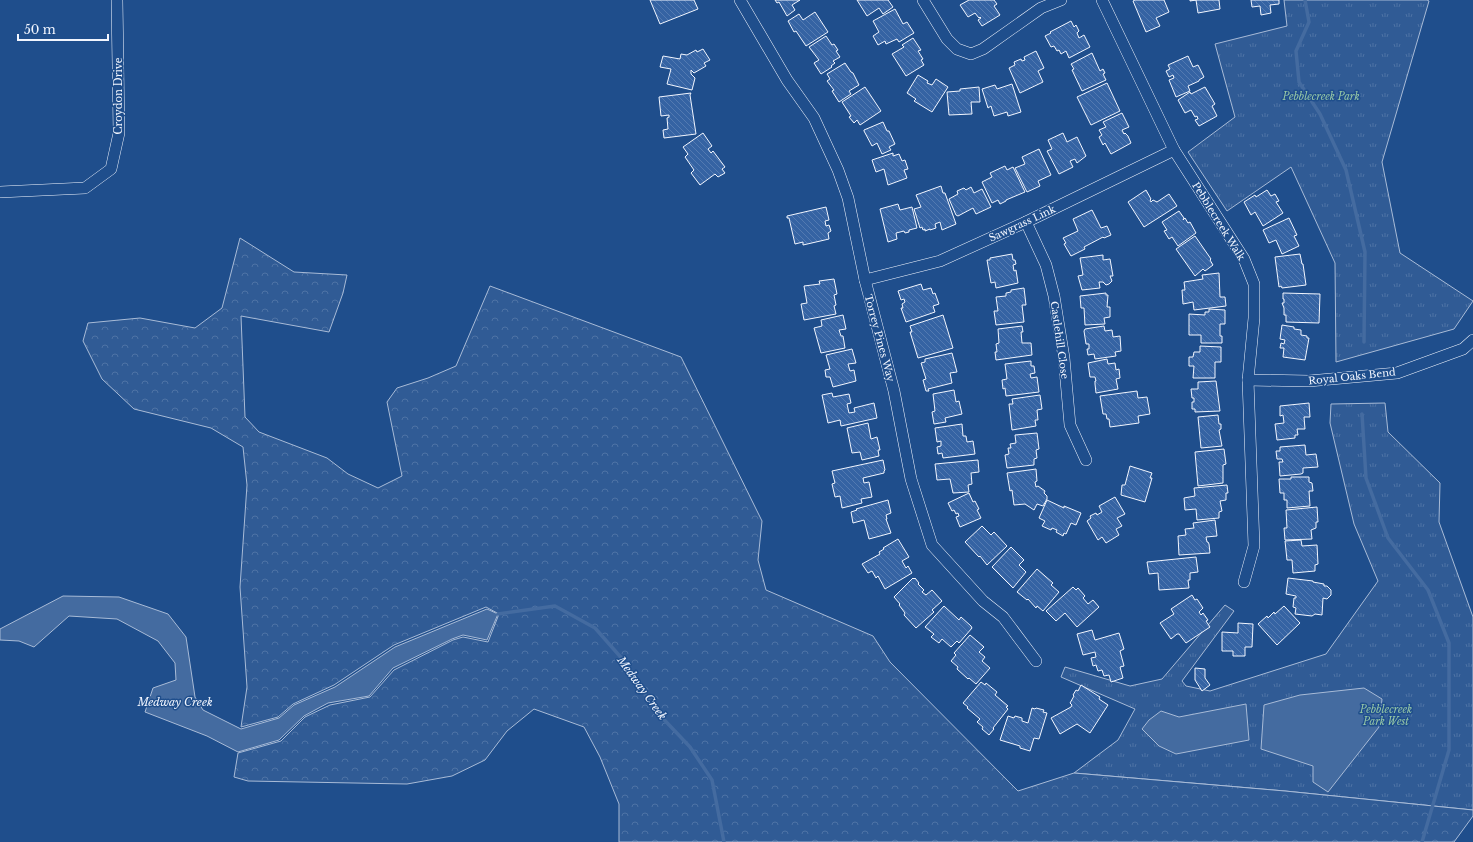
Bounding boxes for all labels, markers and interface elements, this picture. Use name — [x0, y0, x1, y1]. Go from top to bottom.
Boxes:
scale bar — [18, 16, 108, 42]
text: 50 m — [24, 22, 56, 37]
street label: Croydon Drive — [112, 57, 125, 134]
park label: Pebblecreek Park — [1281, 90, 1360, 103]
street label: Pebblecreek Walk — [1189, 180, 1248, 264]
street label: Sawgrass Link — [987, 202, 1058, 245]
street label: Torrey Pines Way — [862, 293, 898, 384]
street label: Castlehill Close — [1048, 300, 1071, 380]
street label: Royal Oaks Bend — [1308, 365, 1397, 388]
water label: Medway Creek — [614, 653, 670, 723]
water label: Medway Creek — [136, 695, 213, 709]
park label: Pebblecreek Park West — [1359, 703, 1412, 728]

